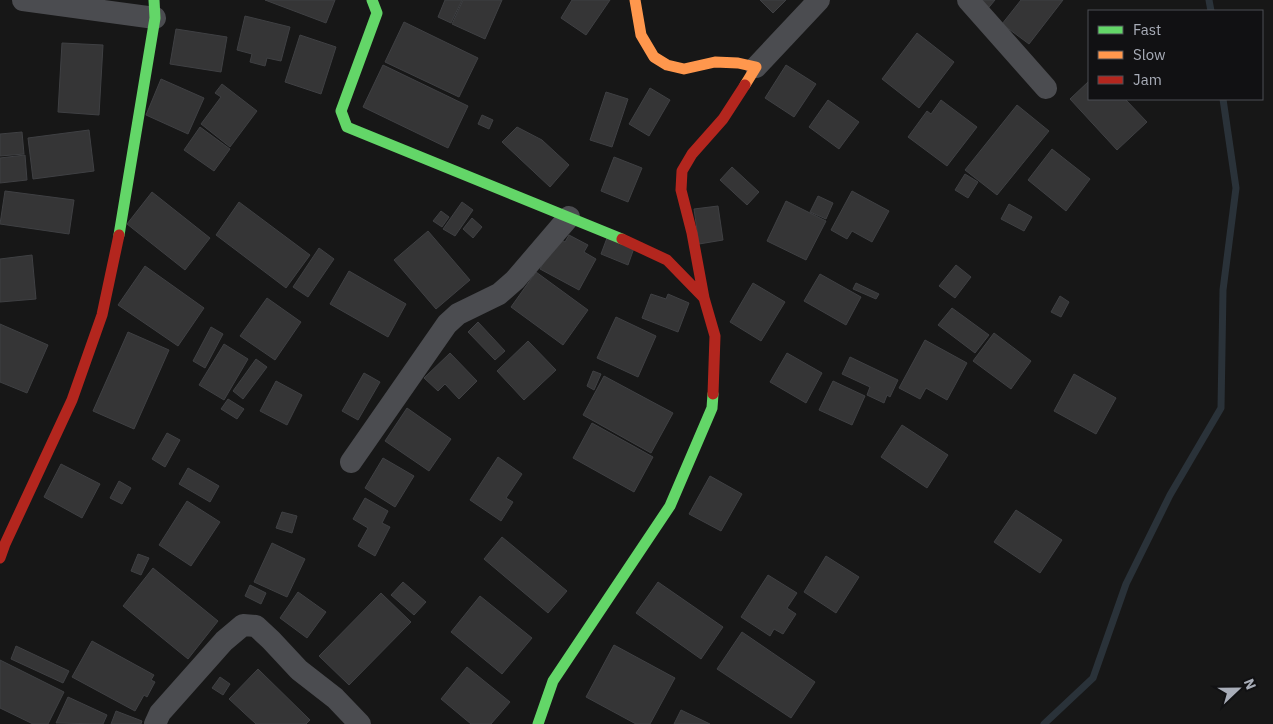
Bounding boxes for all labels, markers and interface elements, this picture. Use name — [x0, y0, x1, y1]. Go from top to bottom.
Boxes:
legend — [1088, 10, 1263, 100]
text: Fast — [1133, 20, 1161, 39]
text: Slow — [1133, 45, 1166, 64]
text: Jam — [1133, 70, 1162, 89]
north arrow — [1213, 664, 1263, 714]
text: N — [1240, 676, 1260, 692]

